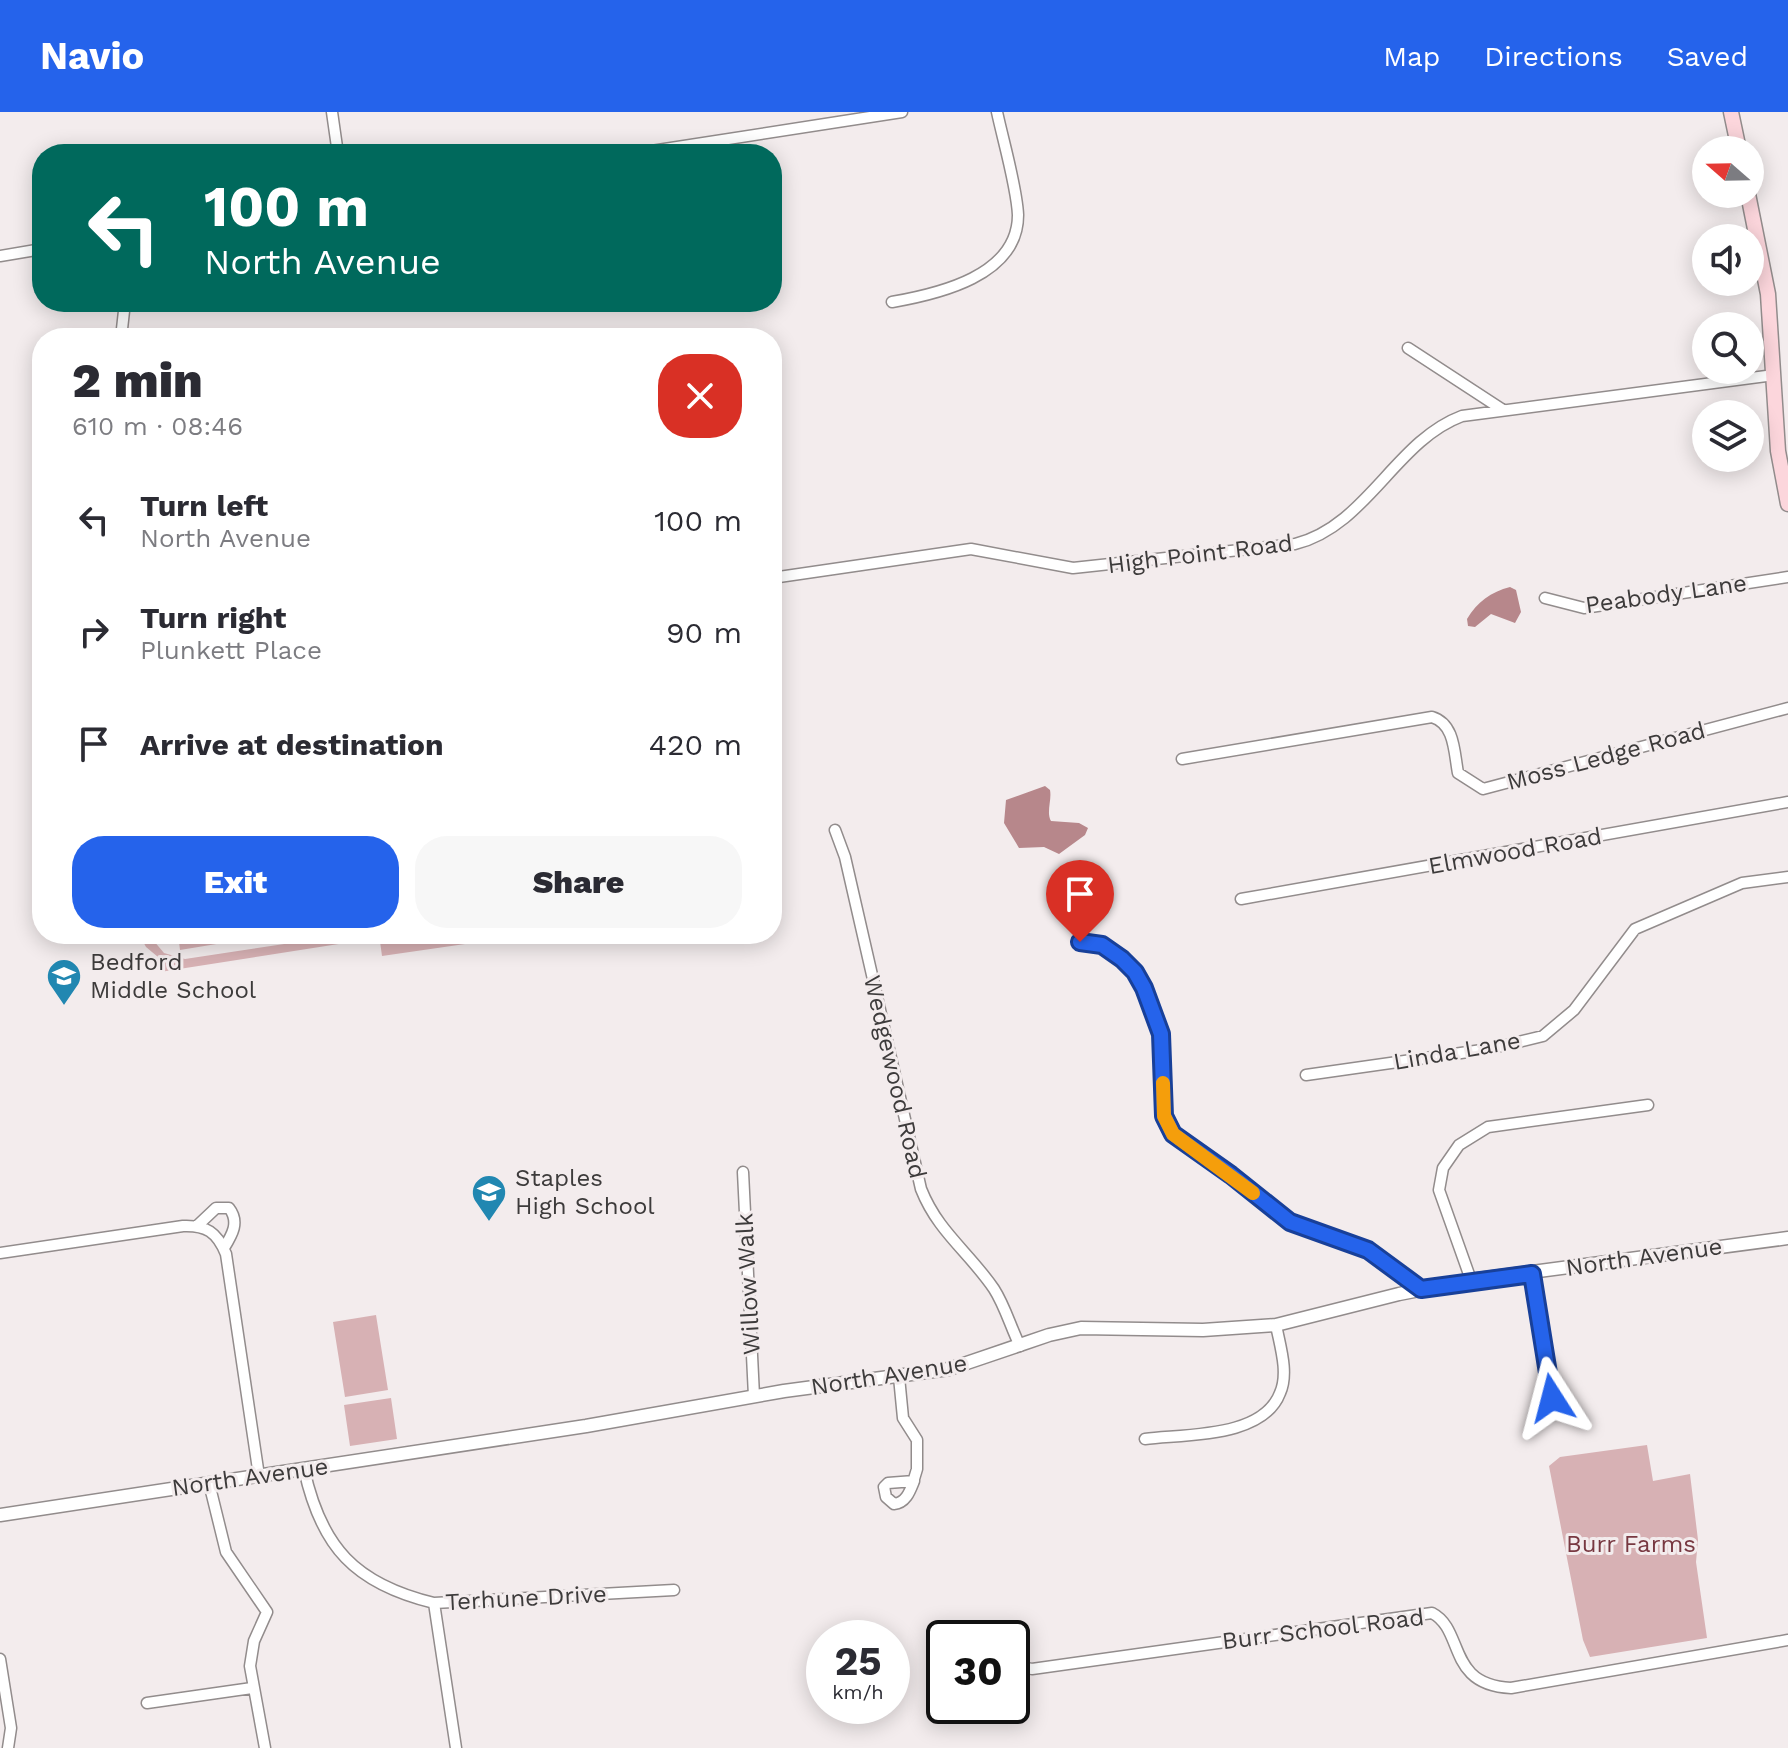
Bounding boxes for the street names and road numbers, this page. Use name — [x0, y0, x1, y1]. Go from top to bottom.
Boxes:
street label: High Point Road — [1106, 529, 1294, 579]
street label: Peabody Lane — [1583, 569, 1749, 619]
street label: Moss Ledge Road — [1504, 716, 1708, 796]
street label: Elmwood Road — [1426, 822, 1604, 880]
street label: Wedgewood Road — [858, 973, 932, 1181]
street label: Linda Lane — [1391, 1026, 1523, 1076]
street label: Willow Walk — [730, 1212, 766, 1356]
street label: North Avenue — [1564, 1232, 1724, 1282]
street label: North Avenue — [809, 1349, 969, 1401]
street label: North Avenue — [170, 1452, 330, 1502]
street label: Terhune Drive — [445, 1580, 607, 1616]
street label: Burr School Road — [1220, 1603, 1426, 1655]

